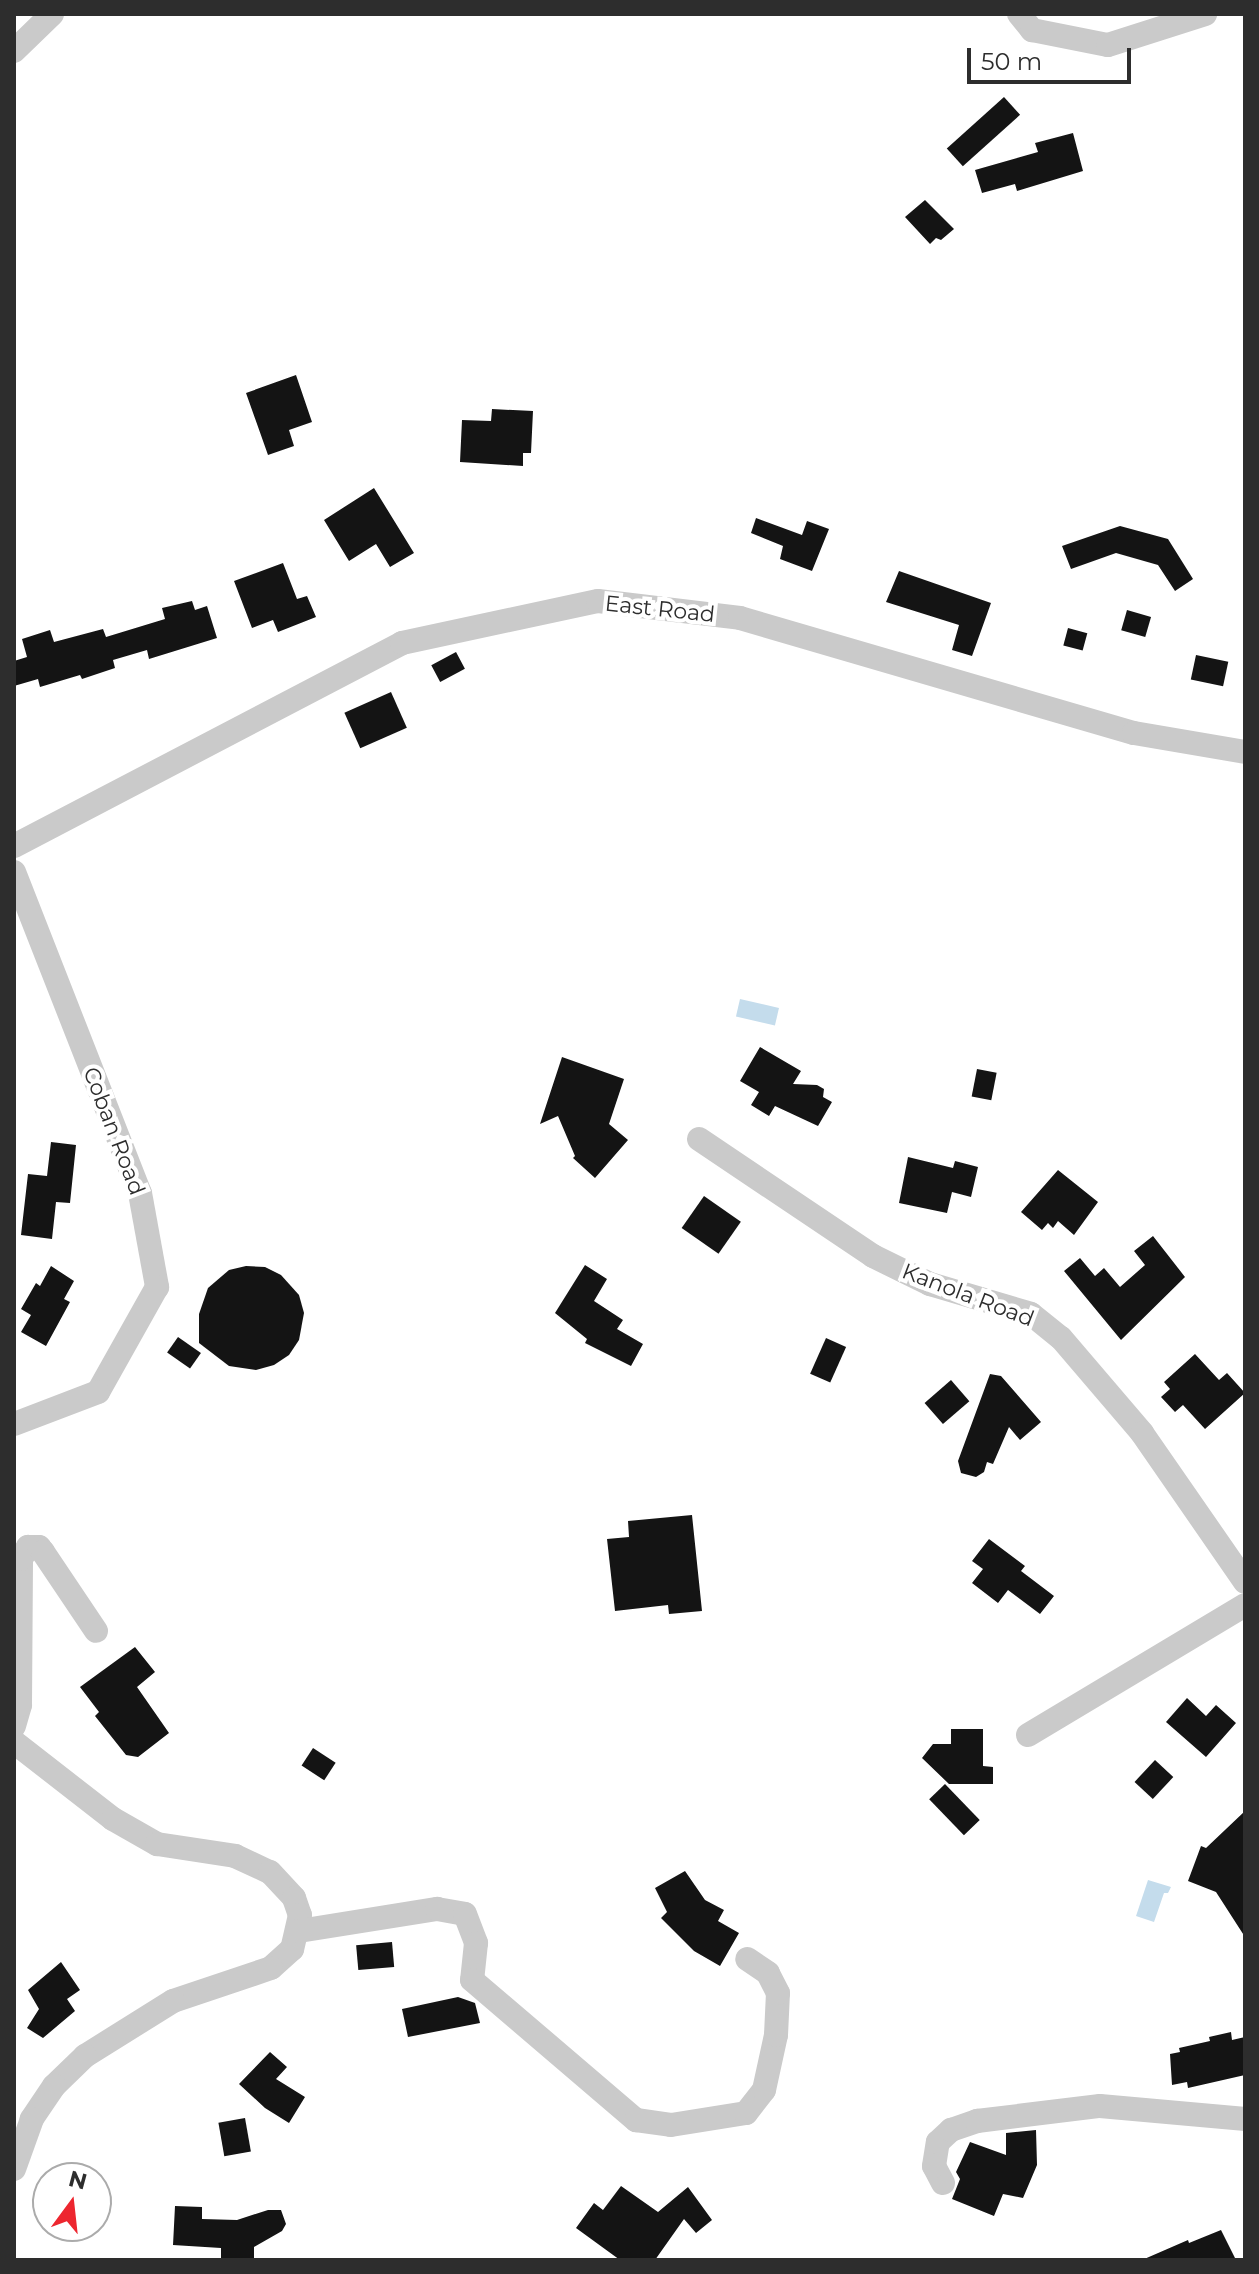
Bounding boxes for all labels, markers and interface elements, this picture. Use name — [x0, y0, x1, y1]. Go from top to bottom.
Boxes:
scale bar — [971, 32, 1135, 82]
text: 50 m — [981, 47, 1042, 76]
street label: East Road — [604, 590, 716, 628]
street label: Coban Road — [78, 1063, 150, 1199]
street label: Kanola Road — [898, 1258, 1038, 1332]
north arrow — [32, 2162, 112, 2242]
text: N — [66, 2165, 90, 2196]

